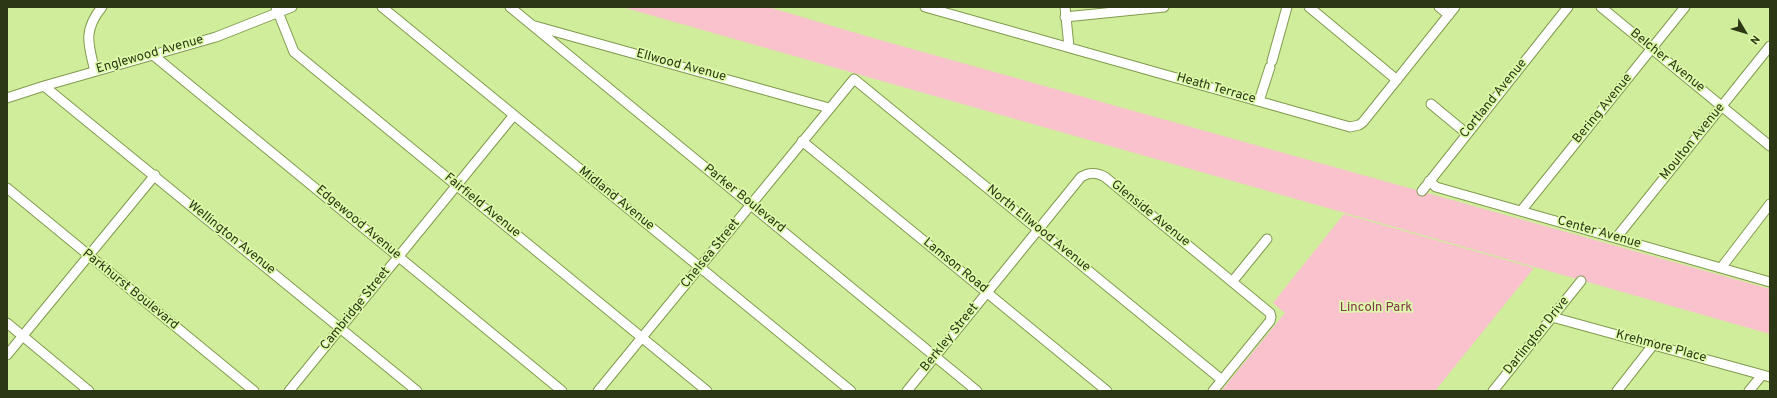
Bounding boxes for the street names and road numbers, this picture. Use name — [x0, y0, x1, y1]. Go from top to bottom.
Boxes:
street label: Belcher Avenue — [1626, 26, 1708, 96]
street label: Englewood Avenue — [95, 32, 205, 78]
street label: Ellwood Avenue — [634, 46, 728, 86]
street label: Cortland Avenue — [1457, 56, 1531, 142]
street label: Heath Terrace — [1175, 70, 1257, 108]
street label: Bering Avenue — [1570, 71, 1636, 147]
street label: Moulton Avenue — [1657, 100, 1729, 184]
street label: Parker Boulevard — [700, 161, 788, 237]
street label: Midland Avenue — [575, 164, 657, 234]
street label: Fairfield Avenue — [441, 171, 523, 241]
street label: Glenside Avenue — [1107, 177, 1193, 251]
street label: North Ellwood Avenue — [983, 182, 1093, 276]
street label: Edgewood Avenue — [312, 183, 404, 263]
street label: Wellington Avenue — [184, 198, 278, 278]
street label: Center Avenue — [1555, 214, 1643, 252]
street label: Chelsea Street — [678, 216, 744, 292]
street label: Lamson Road — [919, 235, 991, 297]
street label: Parkhurst Boulevard — [79, 246, 181, 334]
street label: Cambridge Street — [318, 264, 394, 354]
street label: Darlington Drive — [1501, 294, 1573, 378]
street label: Berkley Street — [918, 301, 982, 375]
street label: Krehmore Place — [1614, 327, 1708, 367]

